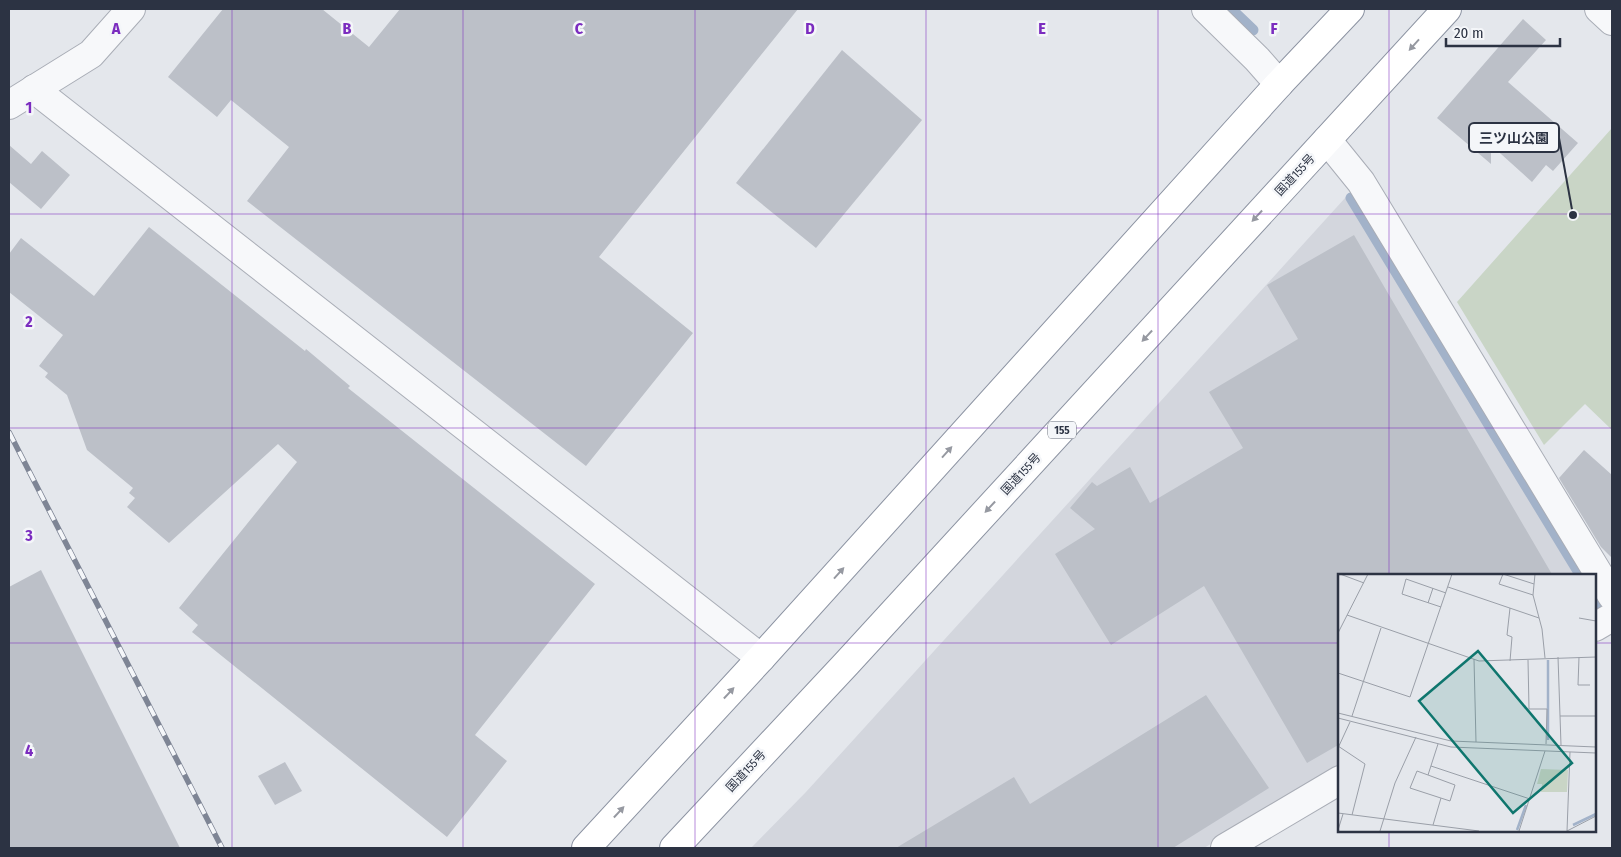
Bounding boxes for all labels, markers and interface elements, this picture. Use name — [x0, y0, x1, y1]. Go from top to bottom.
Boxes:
scale bar — [1446, 15, 1560, 47]
text: A — [111, 19, 121, 38]
text: B — [343, 19, 352, 38]
text: C — [575, 19, 584, 38]
text: D — [805, 19, 815, 38]
text: E — [1038, 19, 1046, 38]
text: F — [1270, 19, 1278, 38]
text: 20 m — [1454, 24, 1484, 42]
one-way arrow — [1408, 38, 1420, 50]
text: 1 — [26, 98, 32, 117]
callout: 三ツ山公園 — [1469, 123, 1559, 152]
text: 三ツ山公園 — [1479, 130, 1549, 147]
street label: 国道155号 — [1272, 151, 1318, 199]
one-way arrow — [1251, 210, 1263, 222]
text: 2 — [24, 312, 33, 331]
one-way arrow — [1141, 330, 1153, 342]
road number: 155 — [1048, 422, 1076, 438]
one-way arrow — [942, 445, 953, 458]
street label: 国道155号 — [998, 450, 1044, 498]
one-way arrow — [984, 501, 996, 513]
text: 3 — [24, 526, 33, 545]
one-way arrow — [833, 567, 845, 579]
inset map — [1338, 574, 1596, 832]
one-way arrow — [724, 687, 735, 699]
text: 4 — [25, 741, 33, 760]
street label: 国道155号 — [723, 747, 769, 795]
one-way arrow — [613, 807, 625, 819]

